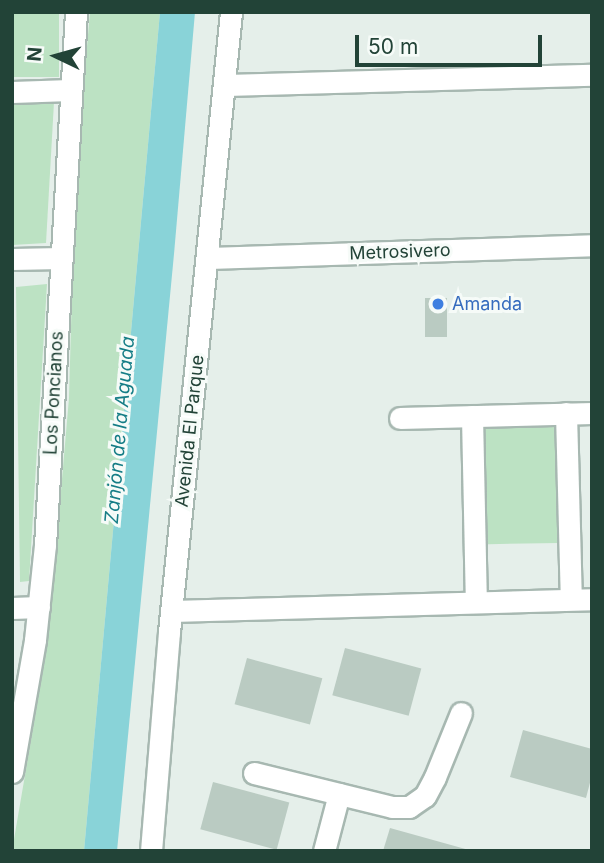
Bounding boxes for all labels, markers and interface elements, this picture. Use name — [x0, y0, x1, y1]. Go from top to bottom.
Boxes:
north arrow — [21, 21, 91, 91]
scale bar — [359, 21, 546, 65]
text: 50 m — [368, 34, 418, 59]
text: N — [22, 46, 47, 62]
street label: Metrosivero — [349, 239, 451, 265]
place label: Amanda — [452, 293, 522, 315]
marker: Amanda — [430, 296, 446, 312]
street label: Los Poncianos — [40, 330, 68, 456]
water label: Zanjón de la Aguada — [100, 335, 140, 525]
street label: Avenida El Parque — [171, 354, 209, 508]

